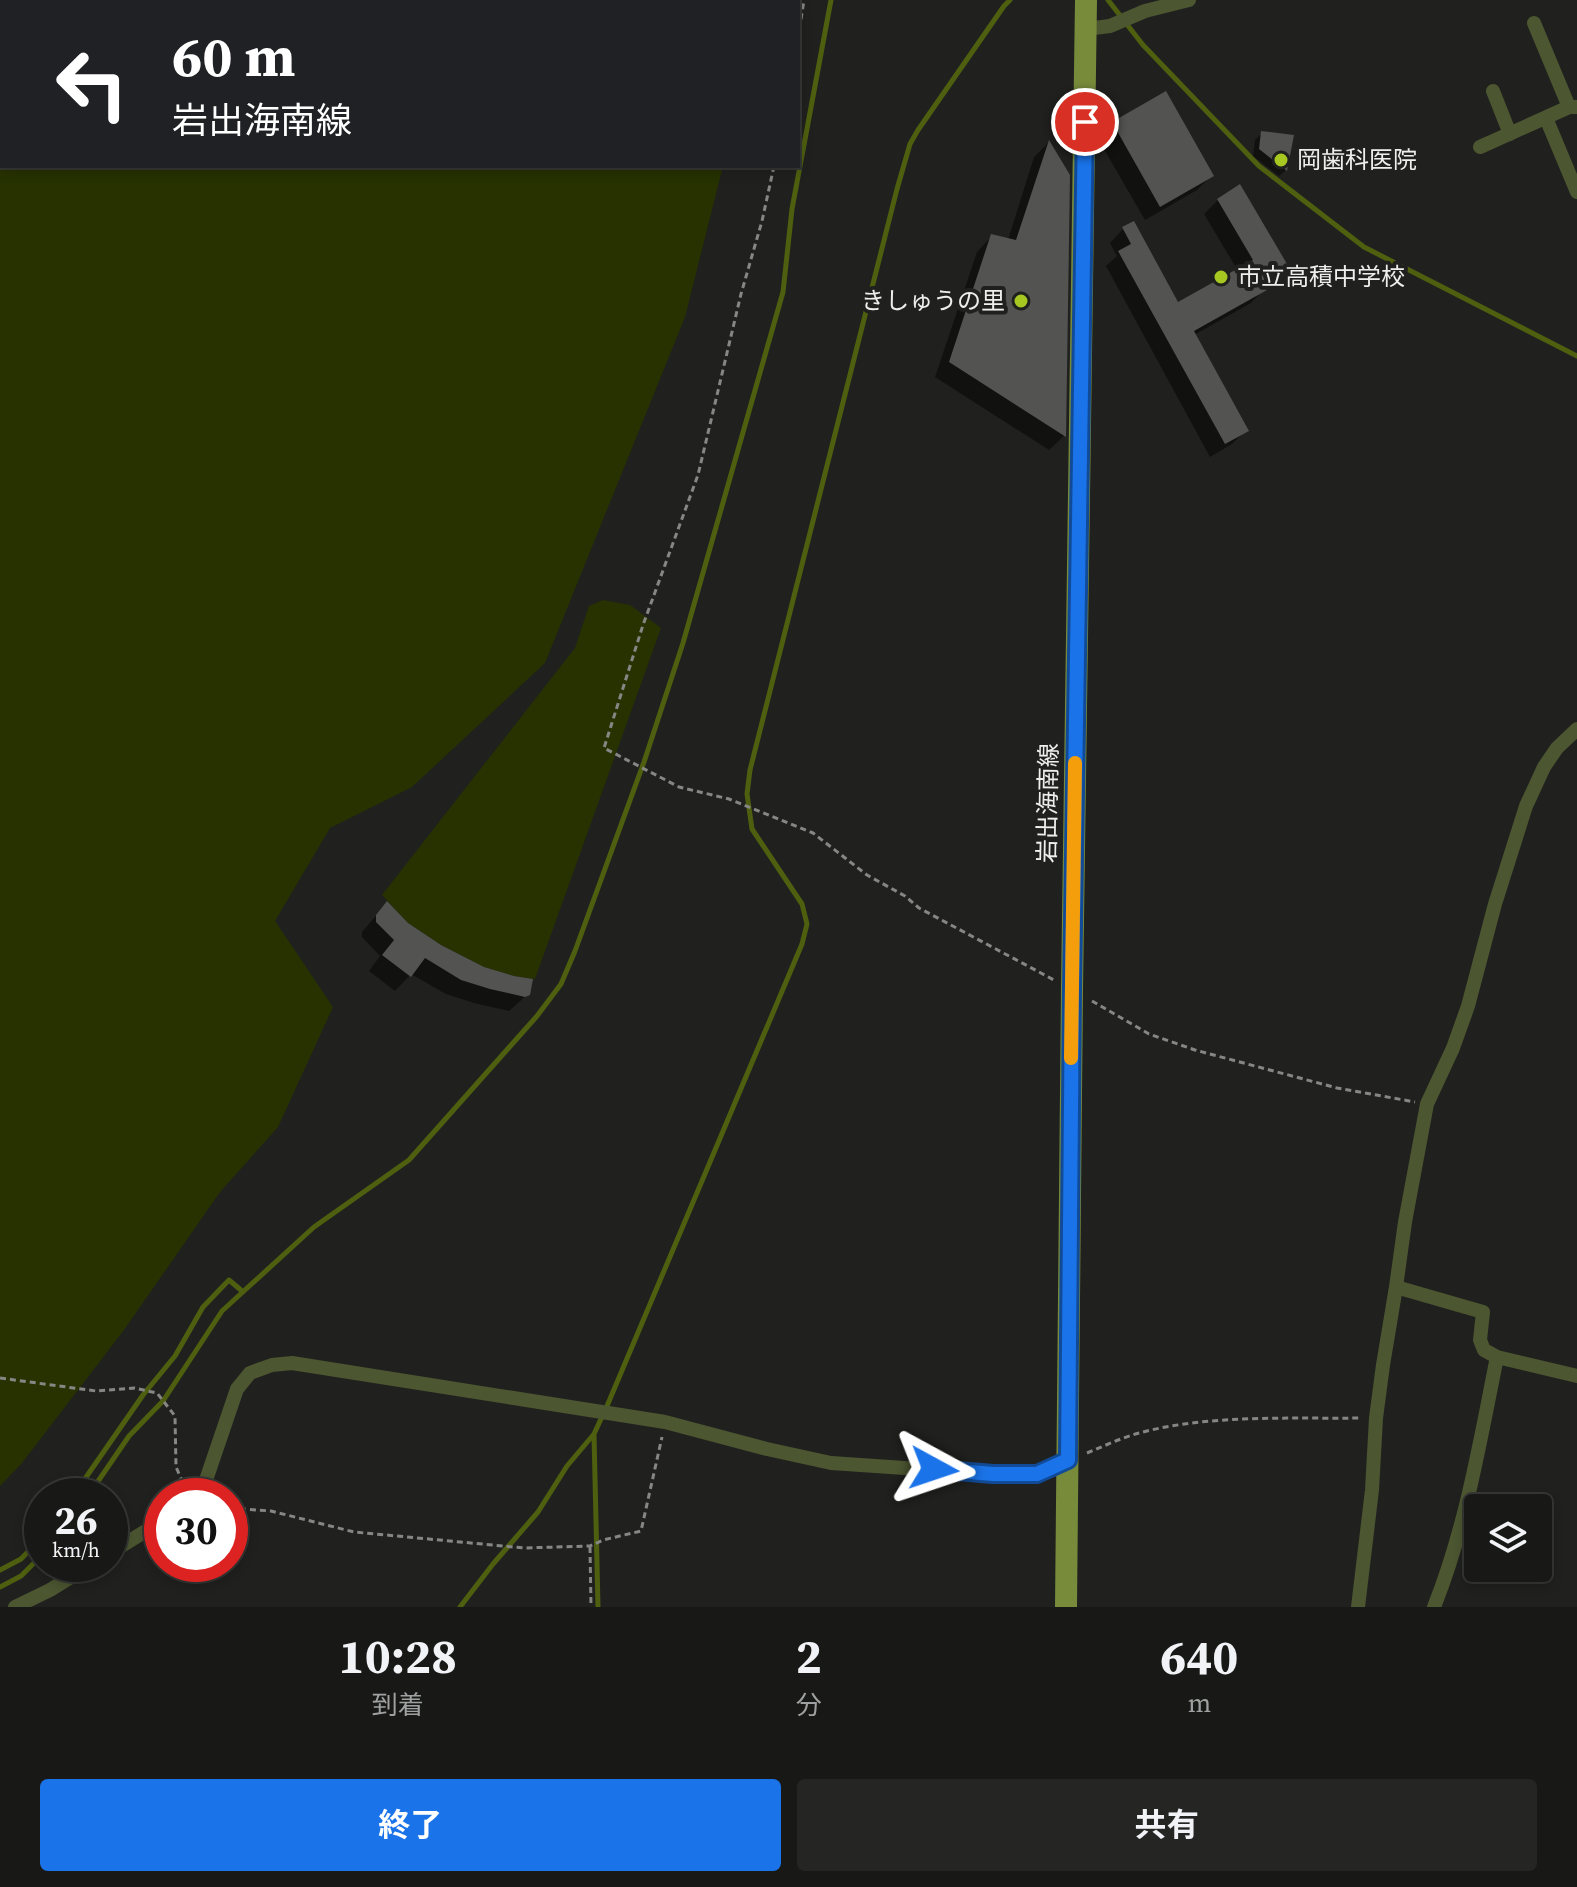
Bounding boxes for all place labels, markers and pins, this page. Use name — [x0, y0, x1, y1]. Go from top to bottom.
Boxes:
pin — [1051, 88, 1119, 156]
place label: 岡歯科医院 — [1297, 143, 1417, 176]
marker: 岡歯科医院 — [1272, 151, 1290, 169]
place label: 市立高積中学校 — [1237, 260, 1405, 293]
marker: 市立高積中学校 — [1212, 268, 1230, 286]
place label: きしゅうの里 — [861, 284, 1005, 317]
marker: きしゅうの里 — [1012, 292, 1030, 310]

